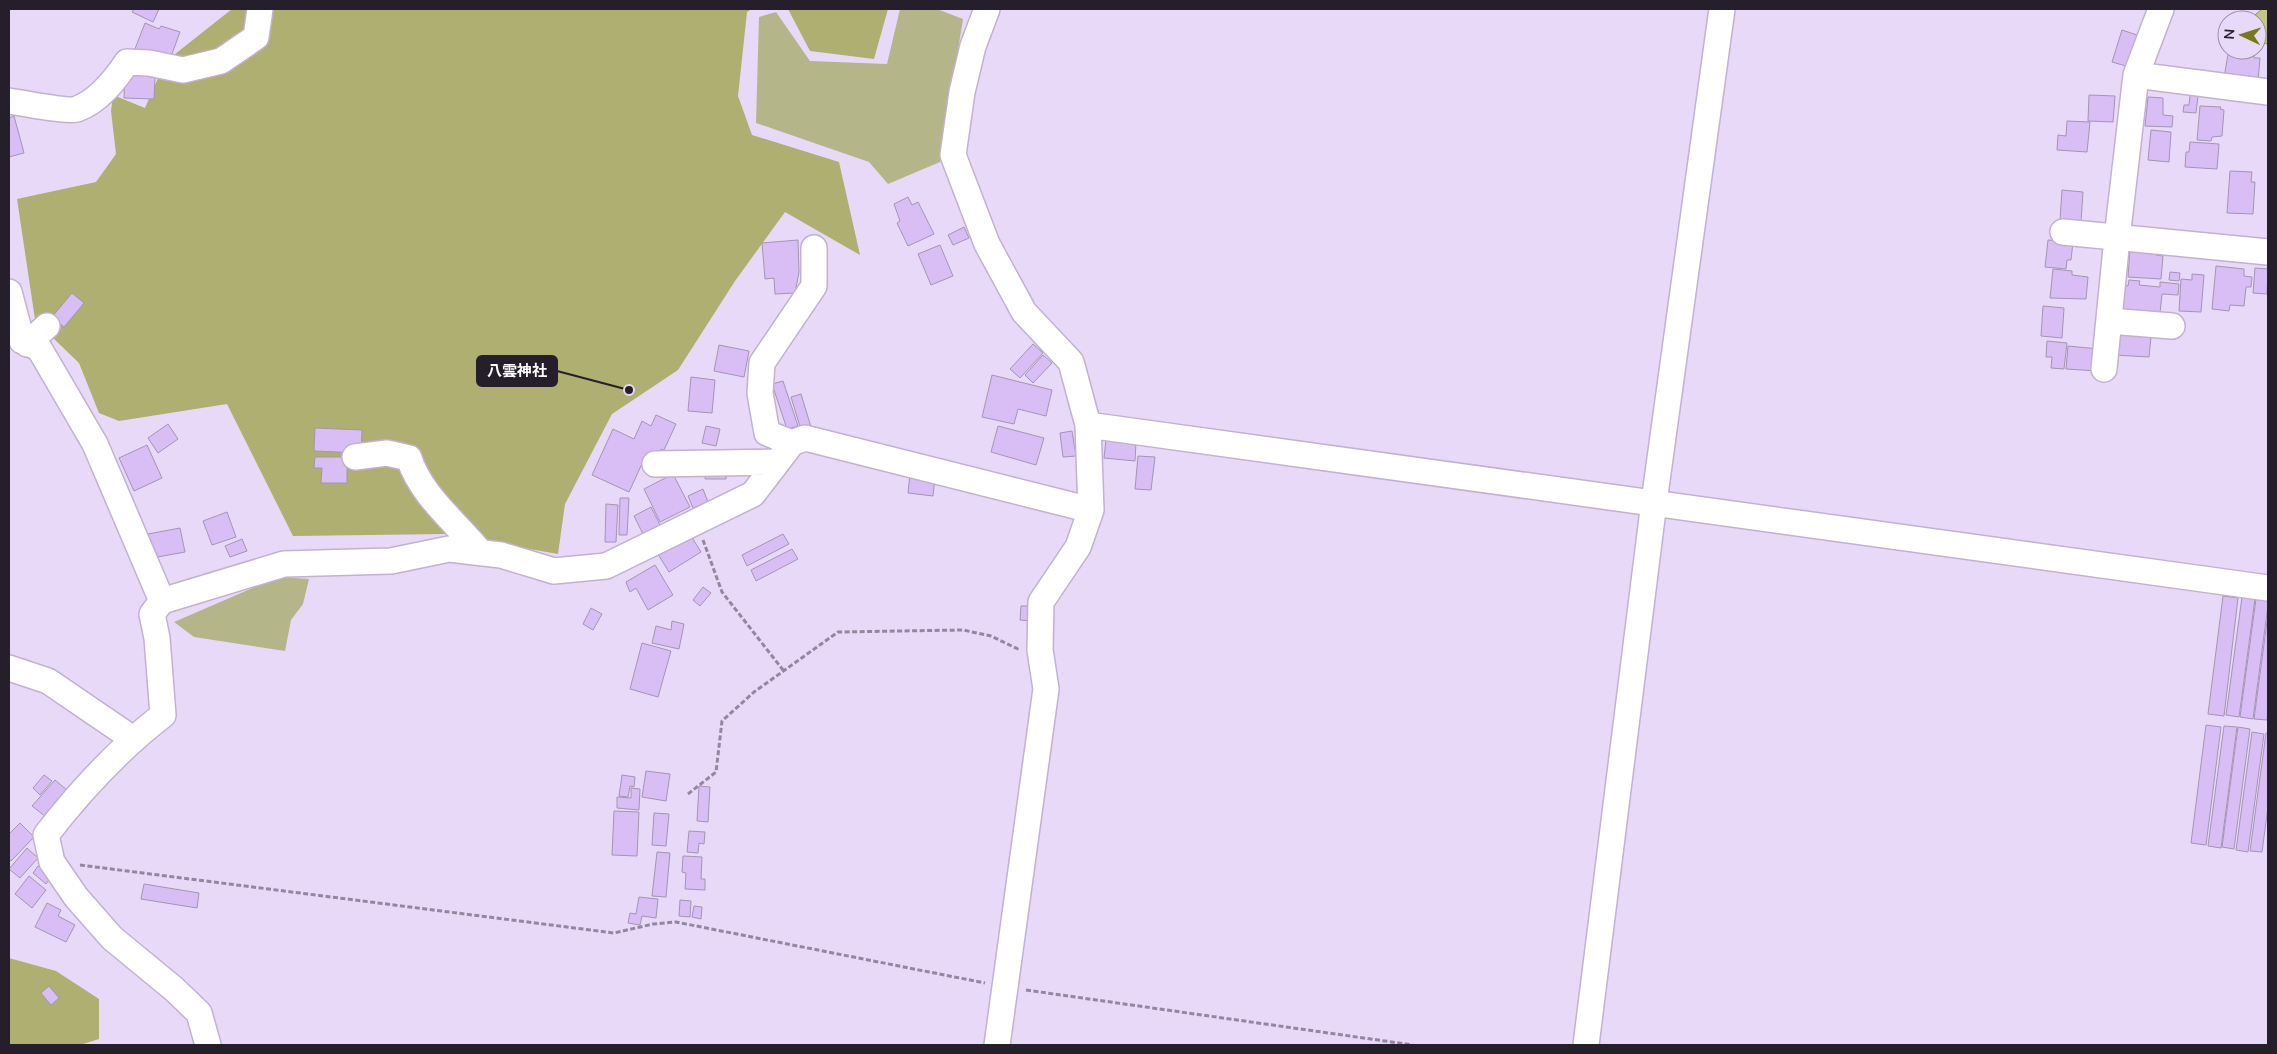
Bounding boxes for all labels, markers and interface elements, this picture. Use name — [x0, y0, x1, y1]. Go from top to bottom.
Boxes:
north arrow — [2217, 10, 2267, 60]
text: N — [2220, 28, 2238, 40]
callout: 八雲神社 — [477, 356, 557, 386]
text: 八雲神社 — [487, 361, 547, 380]

